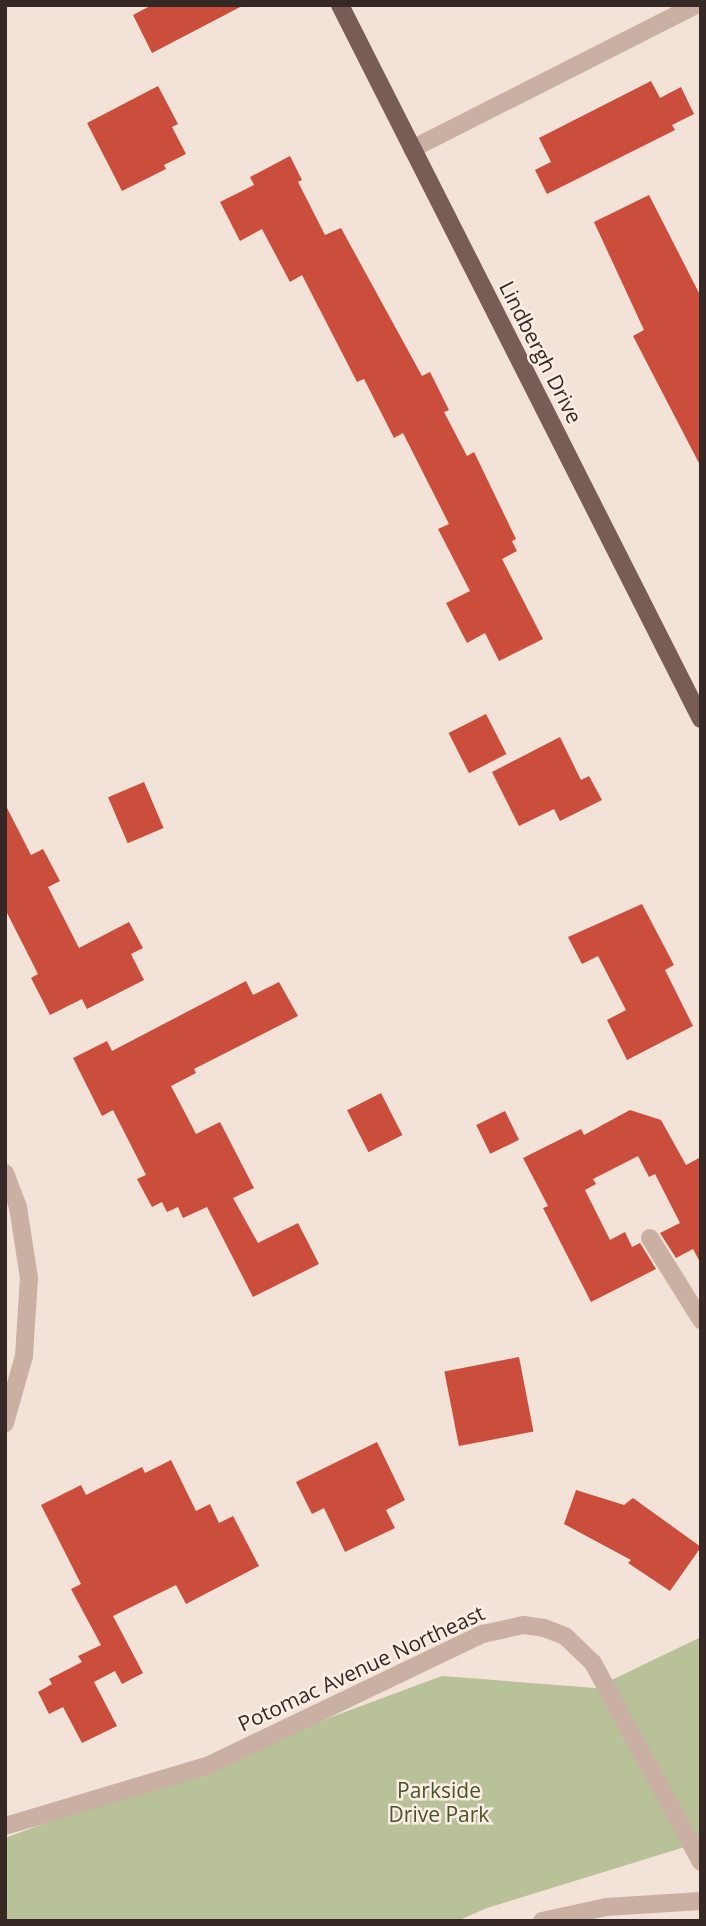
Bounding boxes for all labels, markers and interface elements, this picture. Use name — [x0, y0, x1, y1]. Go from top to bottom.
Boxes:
street label: Lindbergh Drive — [494, 277, 588, 427]
street label: Potomac Avenue Northeast — [234, 1600, 488, 1736]
park label: Parkside Drive Park — [389, 1777, 489, 1827]

